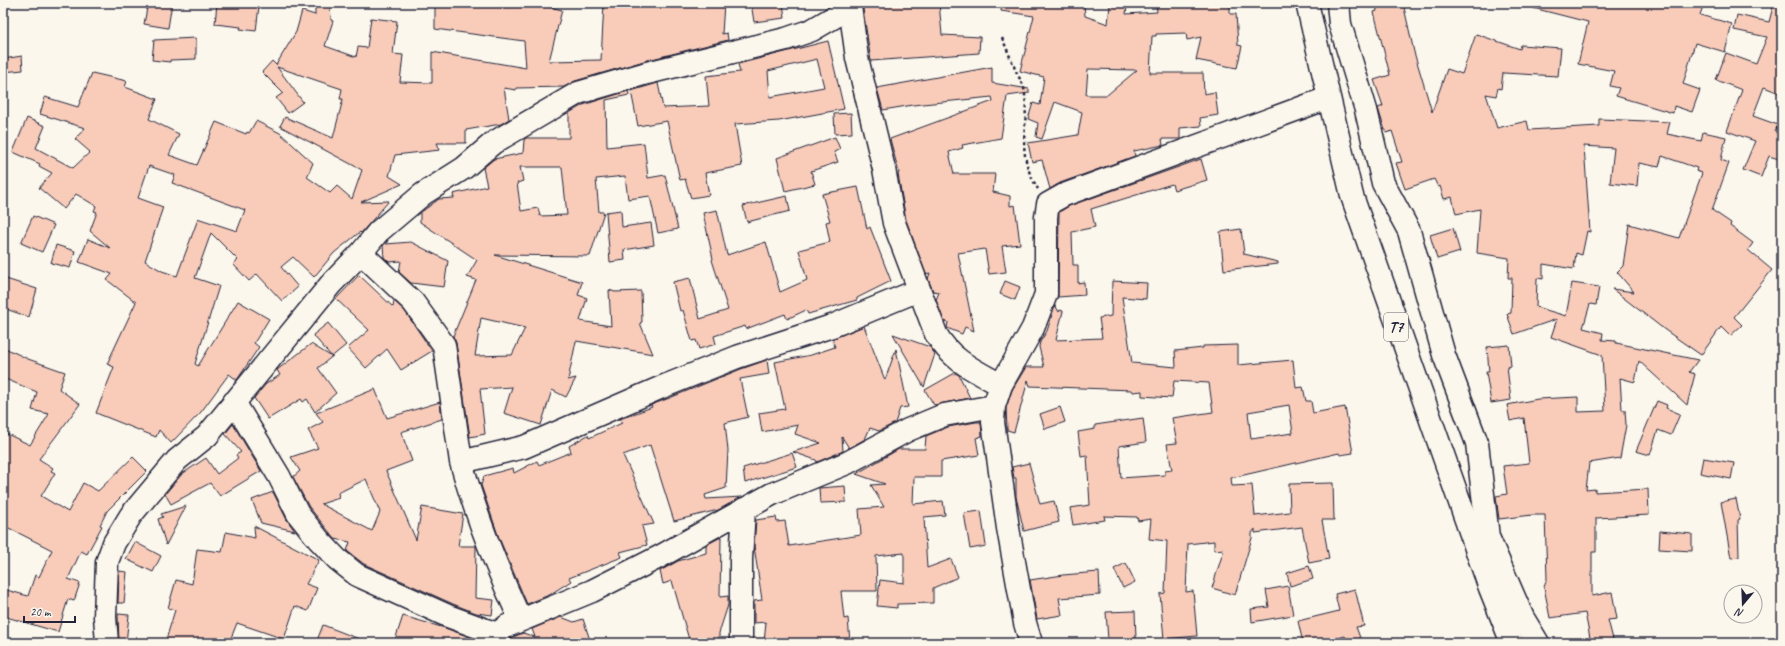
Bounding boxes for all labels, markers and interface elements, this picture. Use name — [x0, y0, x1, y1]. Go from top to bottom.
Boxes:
road number: T7 — [1384, 313, 1408, 341]
north arrow — [1723, 584, 1763, 624]
scale bar — [24, 598, 75, 624]
text: 20 m — [30, 604, 52, 620]
text: N — [1732, 605, 1745, 621]

